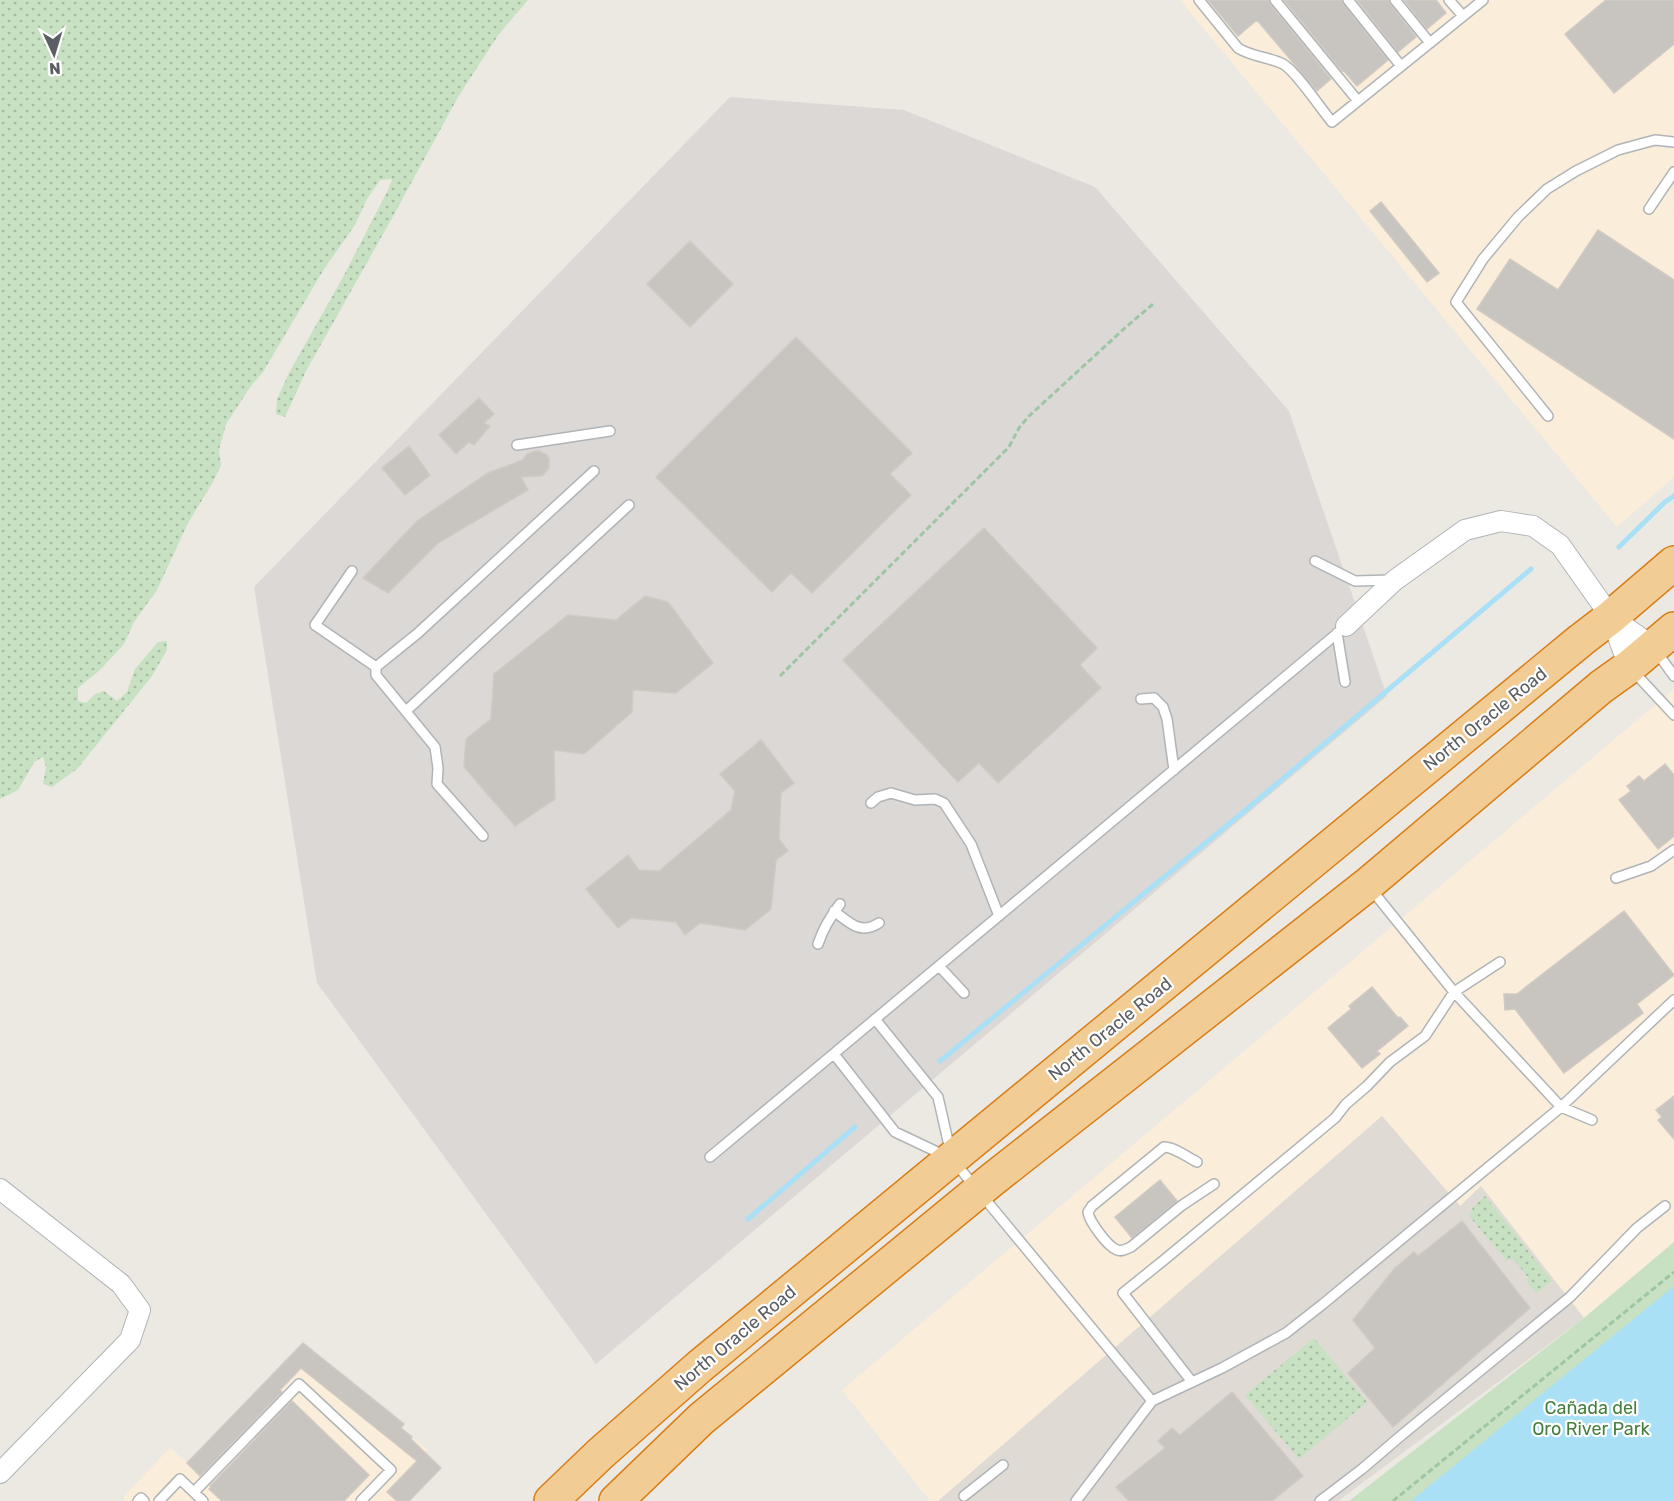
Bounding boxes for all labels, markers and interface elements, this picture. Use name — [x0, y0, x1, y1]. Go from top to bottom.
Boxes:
north arrow — [24, 24, 84, 84]
text: N — [49, 59, 61, 78]
street label: North Oracle Road — [1419, 663, 1551, 775]
street label: North Oracle Road — [1044, 973, 1176, 1085]
street label: North Oracle Road — [670, 1281, 800, 1395]
park label: Cañada del Oro River Park — [1532, 1397, 1651, 1440]

